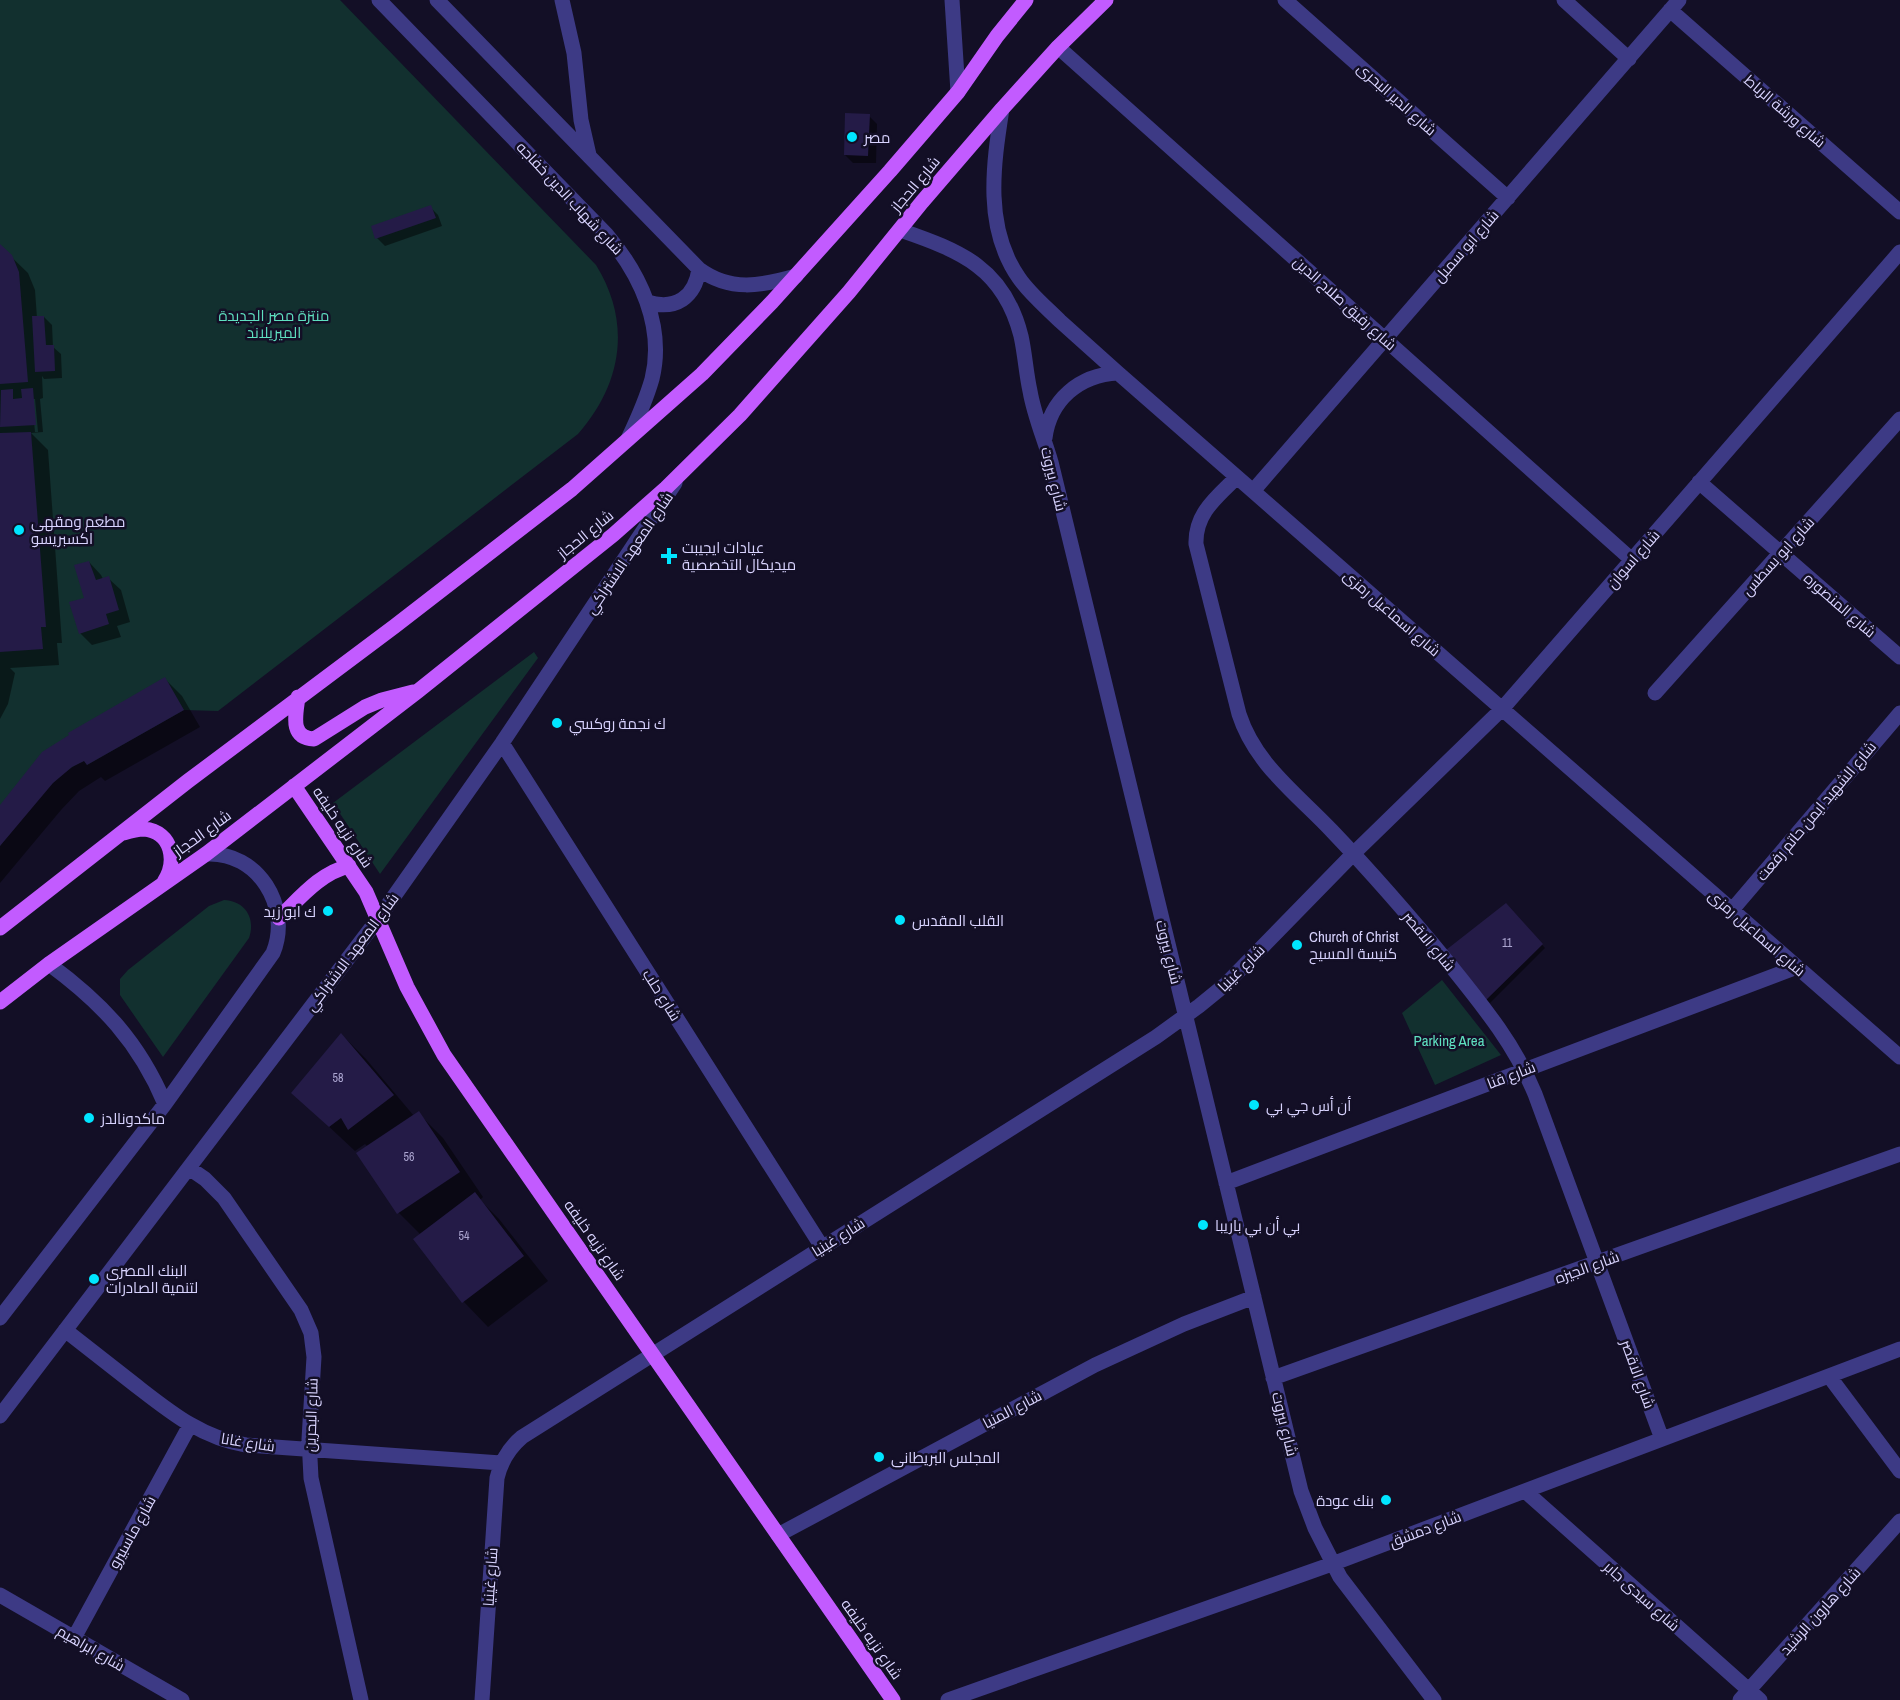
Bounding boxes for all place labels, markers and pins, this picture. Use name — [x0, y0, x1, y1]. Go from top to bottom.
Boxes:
place label: مصر — [863, 127, 890, 148]
marker: مصر — [845, 130, 859, 144]
place label: مطعم ومقهى اكسبريسو — [31, 511, 125, 549]
marker: مطعم ومقهى اكسبريسو — [12, 523, 26, 537]
place label: عيادات ايجيبت ميديكال التخصصية — [682, 537, 796, 575]
marker: عيادات ايجيبت ميديكال التخصصية — [660, 547, 678, 565]
place label: ك نجمة روكسي — [569, 713, 666, 736]
marker: ك نجمة روكسي — [550, 716, 564, 730]
place label: ك ابو زيد — [264, 901, 316, 922]
marker: ك ابو زيد — [321, 904, 335, 918]
place label: القلب المقدس — [912, 910, 1004, 931]
marker: القلب المقدس — [893, 913, 907, 927]
place label: Church of Christ كنيسة المسيح — [1309, 926, 1399, 965]
marker: Church of Christ كنيسة المسيح — [1290, 938, 1304, 952]
place label: أن أس جي بي — [1266, 1095, 1351, 1118]
marker: أن أس جي بي — [1247, 1098, 1261, 1112]
place label: ماكدونالدز — [100, 1108, 165, 1129]
marker: ماكدونالدز — [82, 1111, 96, 1125]
place label: بي أن بي باريبا — [1215, 1215, 1300, 1238]
marker: بي أن بي باريبا — [1196, 1218, 1210, 1232]
place label: البنك المصرى لتنمية الصادرات — [106, 1260, 198, 1298]
marker: البنك المصرى لتنمية الصادرات — [87, 1272, 101, 1286]
place label: المجلس البريطانى — [891, 1447, 1000, 1468]
marker: المجلس البريطانى — [872, 1450, 886, 1464]
place label: بنك عودة — [1316, 1490, 1374, 1511]
marker: بنك عودة — [1379, 1493, 1393, 1507]

